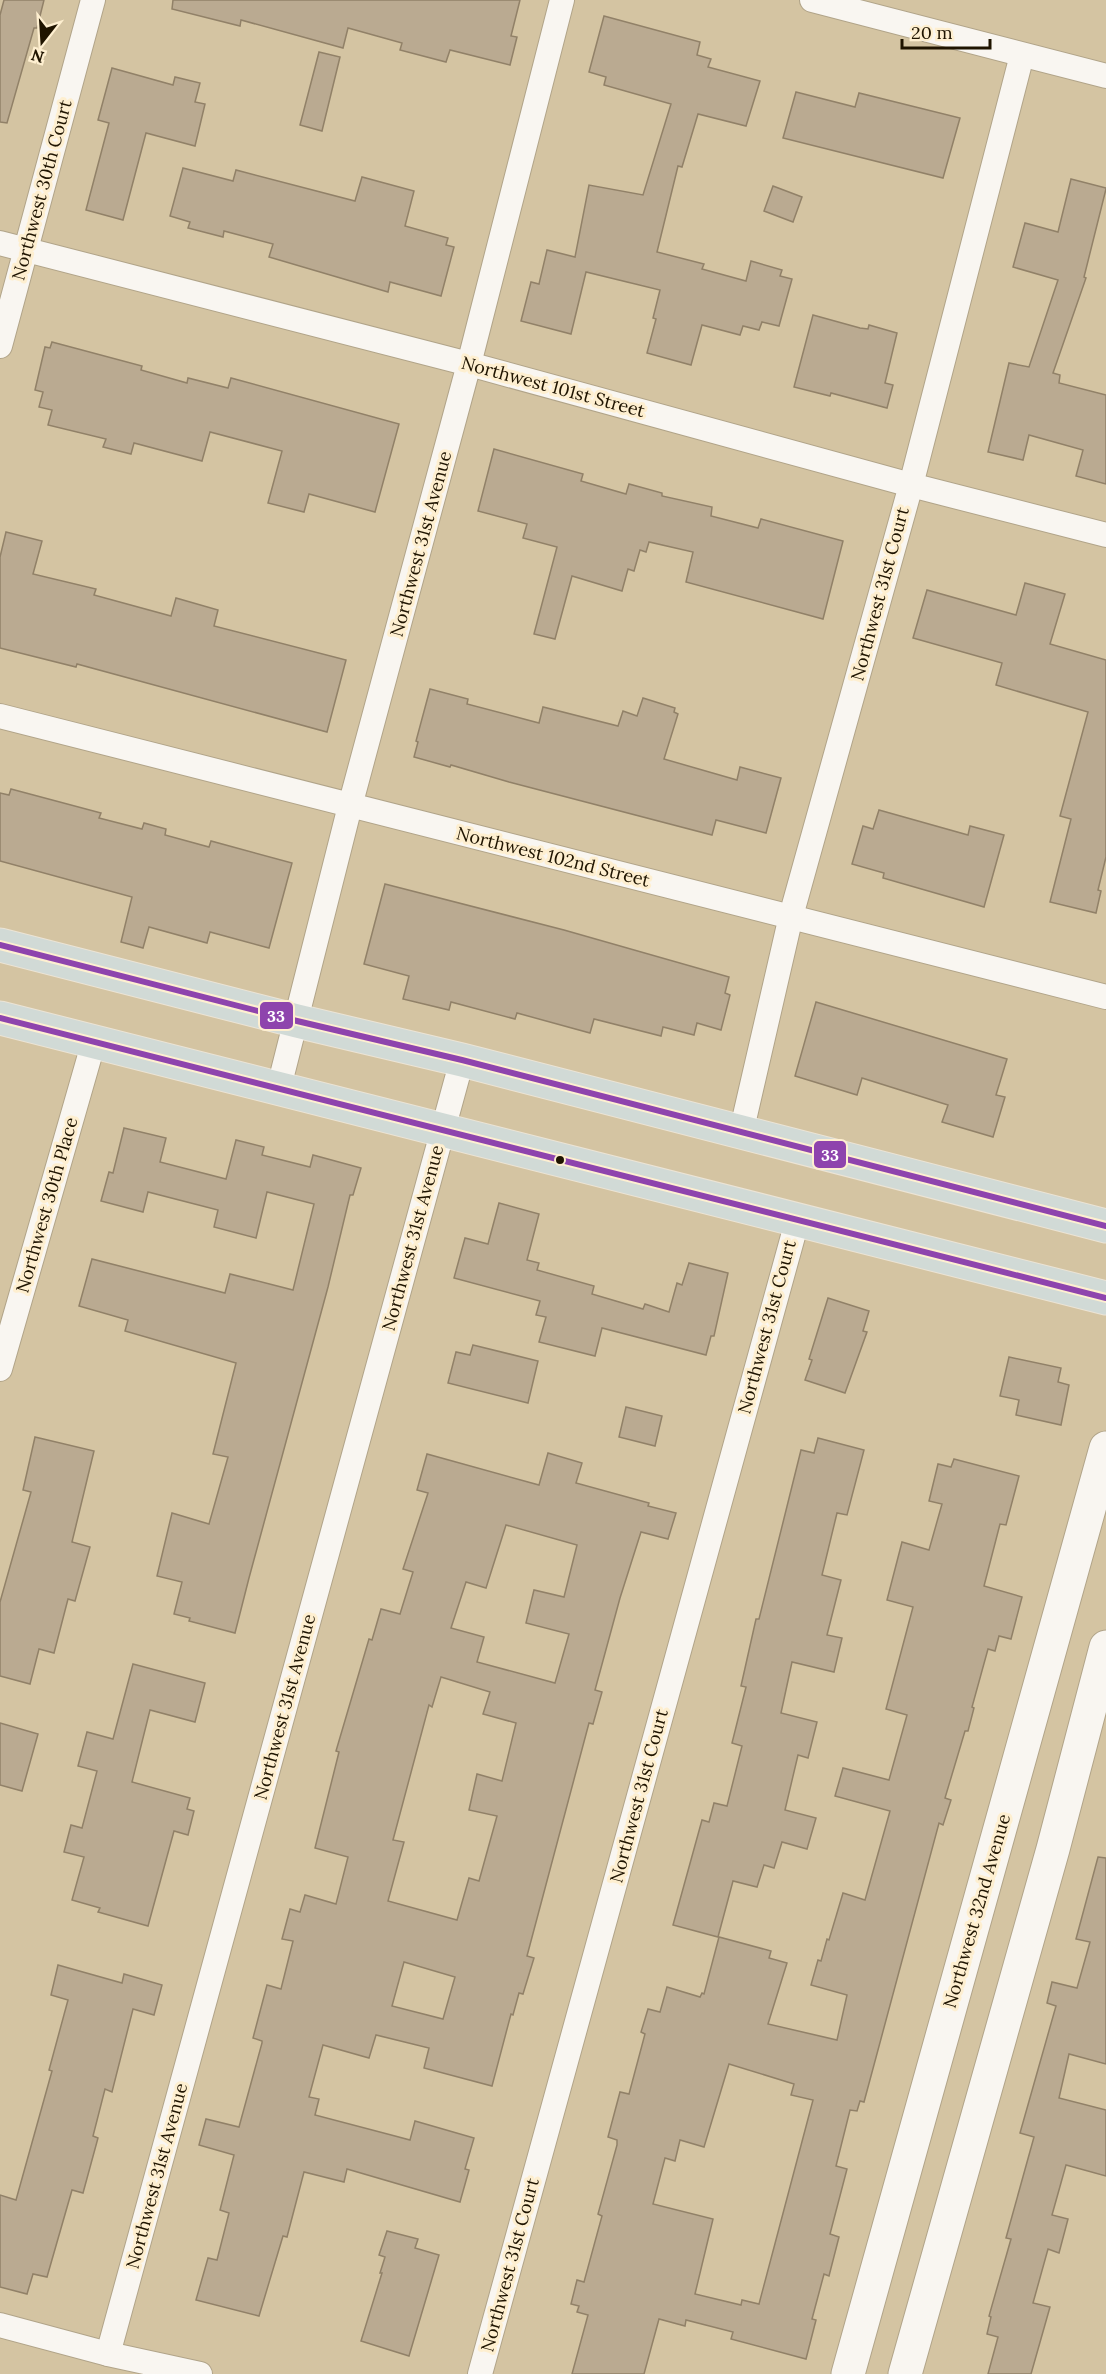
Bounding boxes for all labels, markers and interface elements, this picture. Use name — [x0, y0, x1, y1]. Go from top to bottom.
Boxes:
north arrow — [12, 12, 72, 72]
scale bar — [902, 12, 990, 50]
text: 20 m — [911, 21, 953, 44]
text: N — [29, 45, 46, 68]
street label: Northwest 30th Court — [6, 97, 77, 283]
street label: Northwest 101st Street — [459, 351, 647, 422]
street label: Northwest 31st Avenue — [385, 448, 456, 639]
street label: Northwest 31st Court — [845, 504, 914, 683]
street label: Northwest 102nd Street — [454, 821, 652, 892]
line badge: 33 — [259, 1001, 294, 1030]
text: 33 — [267, 1006, 285, 1026]
street label: Northwest 30th Place — [10, 1114, 83, 1295]
line badge: 33 — [813, 1140, 847, 1169]
street label: Northwest 31st Avenue — [377, 1142, 448, 1333]
text: 33 — [821, 1145, 839, 1165]
unlabelled marker — [554, 1154, 566, 1166]
street label: Northwest 31st Court — [732, 1237, 801, 1416]
street label: Northwest 31st Avenue — [249, 1611, 320, 1802]
street label: Northwest 31st Court — [604, 1706, 673, 1885]
street label: Northwest 32nd Avenue — [938, 1811, 1015, 2011]
street label: Northwest 31st Avenue — [121, 2080, 192, 2271]
street label: Northwest 31st Court — [475, 2175, 544, 2354]

